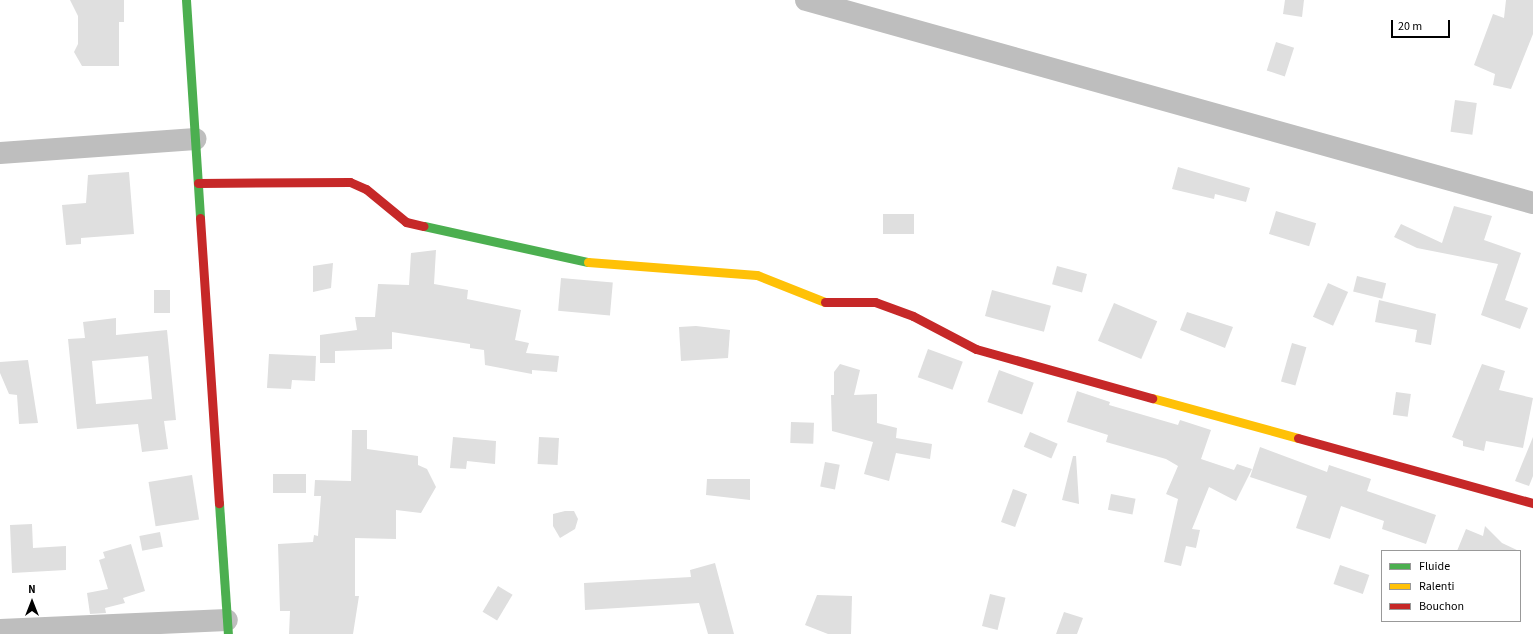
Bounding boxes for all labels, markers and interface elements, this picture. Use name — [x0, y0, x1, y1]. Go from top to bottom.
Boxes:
scale bar — [1393, 12, 1452, 38]
text: 20 m — [1398, 18, 1422, 35]
legend — [1381, 550, 1521, 622]
text: Fluide — [1419, 558, 1450, 575]
text: Ralenti — [1419, 578, 1454, 595]
north arrow — [12, 582, 52, 622]
text: N — [28, 582, 36, 597]
text: Bouchon — [1419, 598, 1464, 615]

